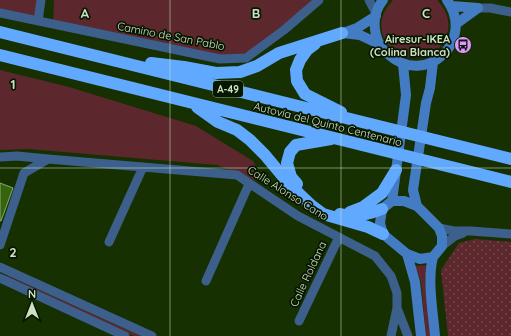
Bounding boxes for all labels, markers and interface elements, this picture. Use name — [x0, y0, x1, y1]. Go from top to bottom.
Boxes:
text: A — [81, 5, 90, 21]
text: B — [252, 5, 260, 21]
text: C — [422, 5, 430, 21]
street label: Camino de San Pablo — [116, 19, 226, 53]
place label: Airesur-IKEA (Colina Blanca) — [370, 32, 450, 59]
bus stop icon: Airesur-IKEA (Colina Blanca) — [453, 35, 473, 55]
text: 1 — [10, 76, 16, 92]
road number: A-49 — [213, 81, 243, 97]
street label: Autovía del Quinto Centenario — [252, 99, 404, 149]
street label: Calle Alonso Cano — [245, 163, 331, 224]
street label: Calle Roldana — [287, 239, 329, 309]
text: 2 — [9, 244, 17, 260]
north arrow — [12, 284, 52, 324]
text: N — [28, 287, 36, 301]

